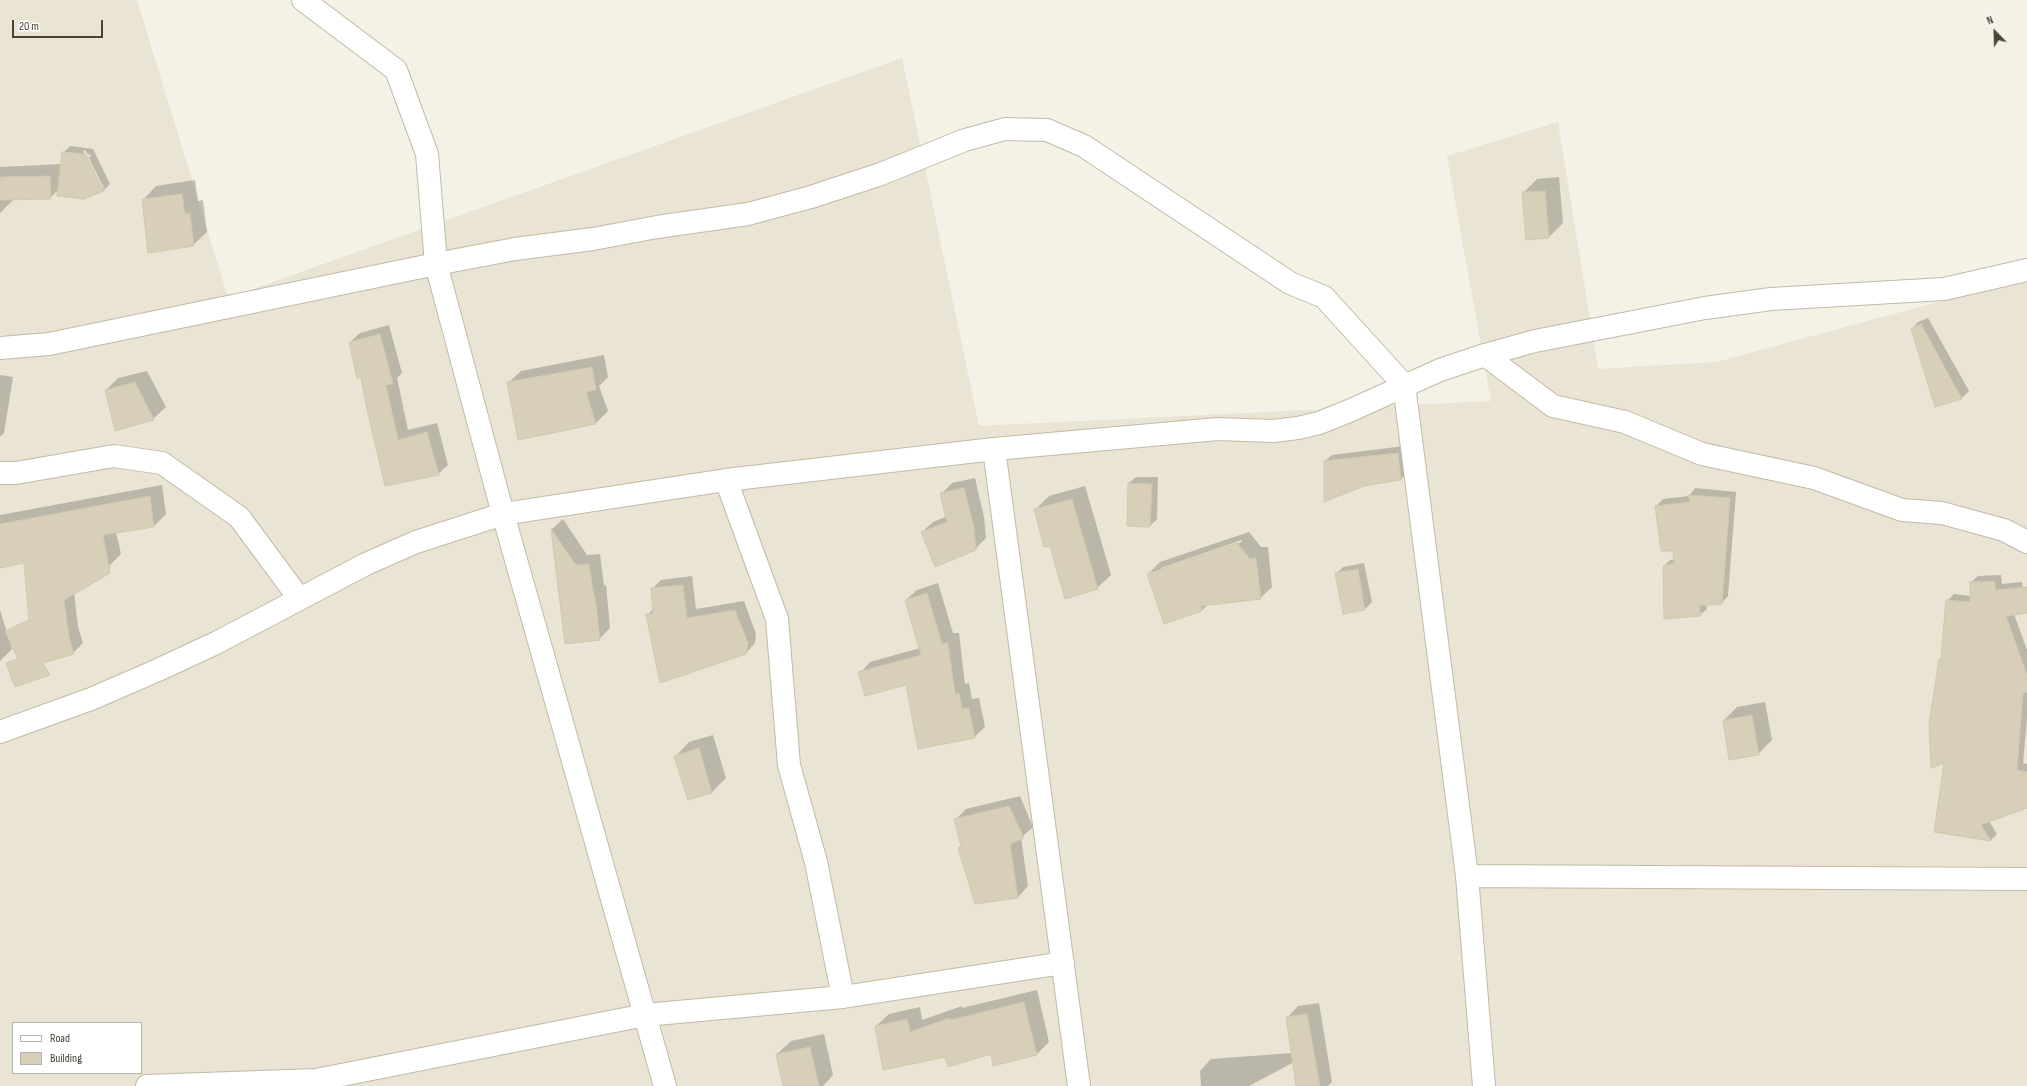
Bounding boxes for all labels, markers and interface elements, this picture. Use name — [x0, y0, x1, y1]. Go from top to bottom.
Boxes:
scale bar — [14, 12, 105, 38]
north arrow — [1975, 12, 2015, 52]
text: N — [1985, 13, 1995, 28]
text: 20 m — [19, 19, 39, 34]
legend — [12, 1022, 142, 1074]
text: Road — [50, 1031, 70, 1046]
text: Building — [50, 1051, 82, 1066]

